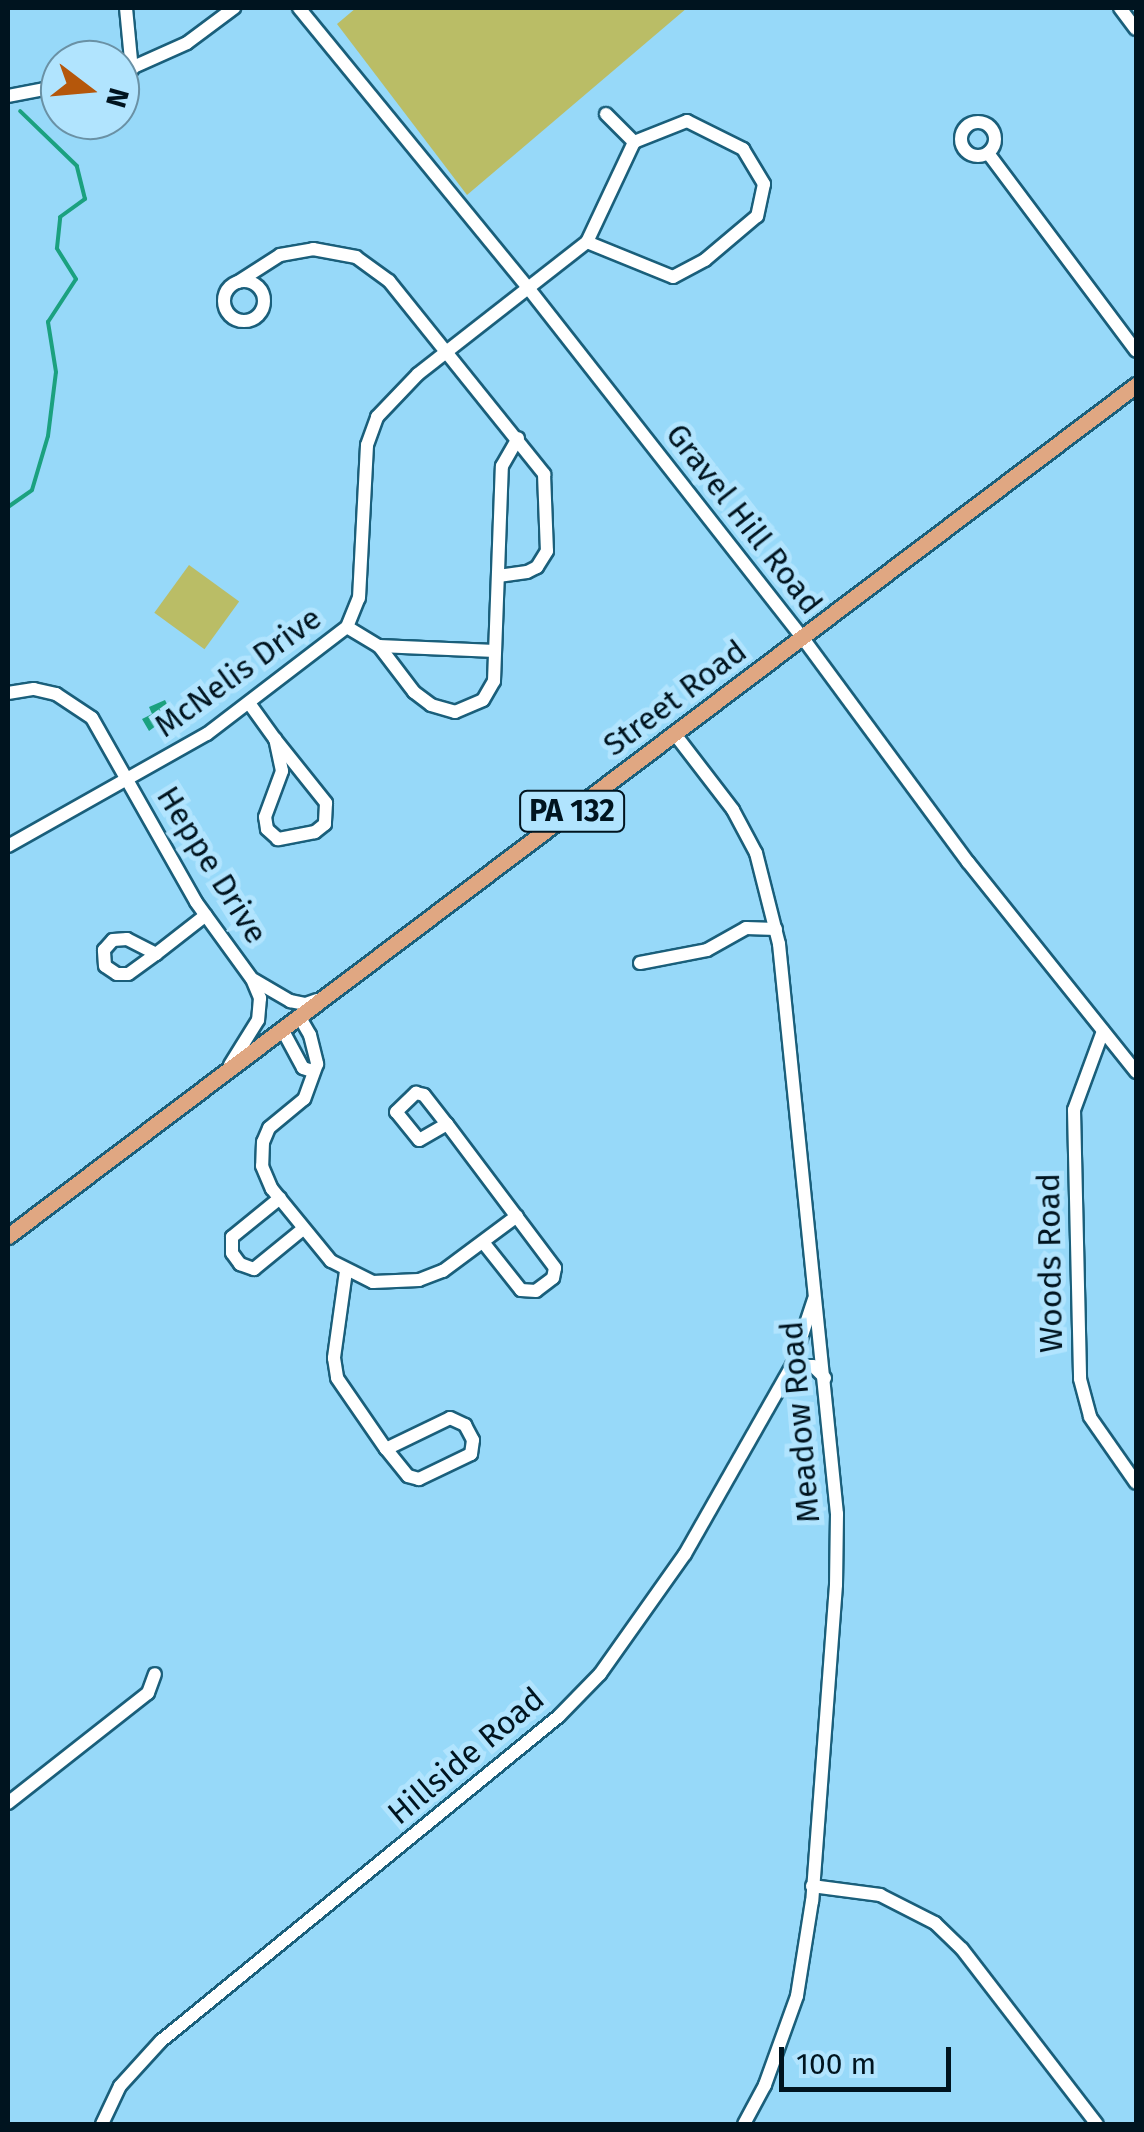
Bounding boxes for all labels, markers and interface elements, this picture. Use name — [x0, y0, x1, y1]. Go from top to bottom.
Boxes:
north arrow — [40, 40, 140, 140]
text: N — [99, 84, 136, 111]
street label: Gravel Hill Road — [658, 416, 830, 622]
street label: McNelis Drive — [147, 599, 329, 745]
street label: Street Road — [596, 632, 754, 764]
street label: Heppe Drive — [149, 779, 275, 951]
road number: PA 132 — [517, 786, 627, 836]
street label: Woods Road — [1029, 1173, 1071, 1353]
street label: Meadow Road — [772, 1319, 828, 1525]
street label: Hillside Road — [380, 1679, 552, 1833]
scale bar — [784, 2027, 956, 2089]
text: 100 m — [796, 2046, 876, 2082]

